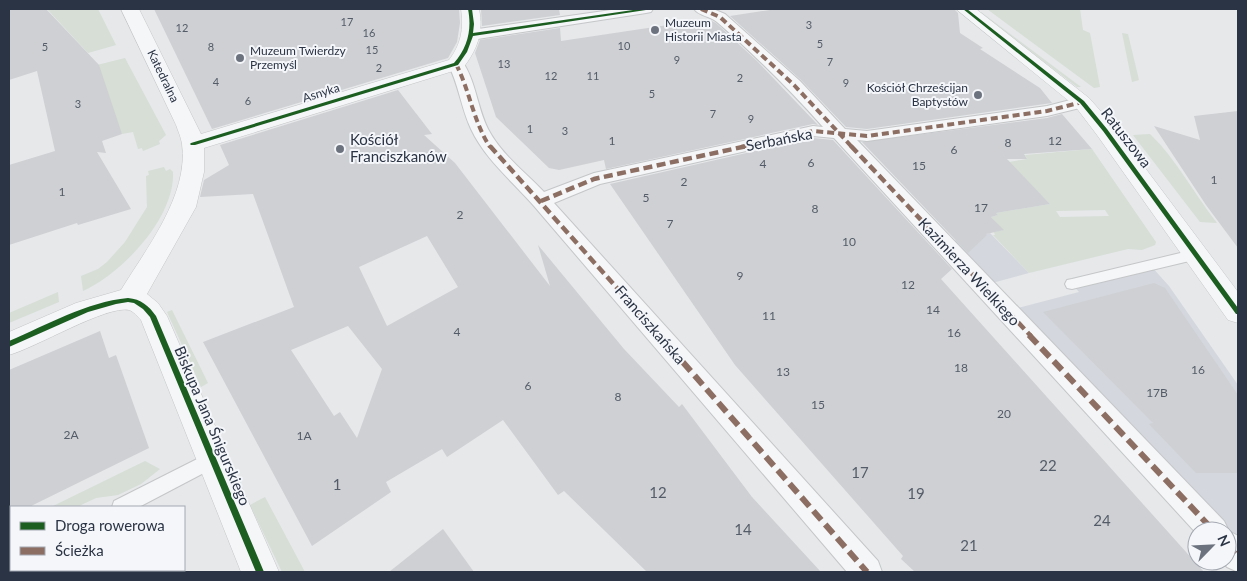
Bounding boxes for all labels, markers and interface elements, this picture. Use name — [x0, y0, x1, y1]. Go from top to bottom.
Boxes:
house number: 17 — [341, 15, 353, 28]
place label: Muzeum Historii Miasta — [665, 15, 742, 44]
house number: 3 — [806, 18, 812, 31]
house number: 12 — [176, 21, 188, 34]
marker: Muzeum Historii Miasta — [649, 24, 661, 36]
house number: 16 — [363, 26, 375, 39]
house number: 5 — [817, 37, 823, 50]
house number: 10 — [618, 39, 631, 52]
house number: 5 — [42, 40, 48, 53]
house number: 8 — [208, 40, 214, 53]
place label: Muzeum Twierdzy Przemyśl — [250, 43, 347, 72]
house number: 15 — [366, 43, 378, 56]
street label: Katedralna — [144, 47, 183, 105]
marker: Muzeum Twierdzy Przemyśl — [234, 52, 246, 64]
house number: 9 — [674, 53, 680, 66]
house number: 7 — [827, 55, 833, 68]
house number: 13 — [498, 57, 510, 70]
house number: 2 — [376, 61, 382, 74]
house number: 12 — [545, 69, 557, 82]
house number: 11 — [587, 69, 599, 82]
house number: 2 — [737, 71, 743, 84]
house number: 4 — [213, 75, 220, 88]
house number: 9 — [843, 76, 849, 89]
street label: Asnyka — [300, 80, 341, 105]
place label: Kościół Chrześcijan Baptystów — [867, 80, 969, 109]
house number: 5 — [649, 87, 655, 100]
marker: Kościół Chrześcijan Baptystów — [972, 89, 984, 101]
house number: 6 — [245, 94, 251, 107]
house number: 3 — [75, 97, 81, 110]
street label: Ratuszowa — [1098, 104, 1156, 171]
house number: 7 — [710, 107, 716, 120]
house number: 9 — [748, 112, 754, 125]
house number: 1 — [527, 122, 533, 135]
house number: 3 — [562, 124, 568, 137]
street label: Serbańska — [744, 124, 814, 154]
place label: Kościół Franciszkanów — [350, 130, 447, 165]
house number: 1 — [609, 133, 616, 148]
house number: 12 — [1048, 133, 1062, 148]
house number: 8 — [1005, 135, 1012, 150]
house number: 6 — [951, 142, 958, 157]
marker: Kościół Franciszkanów — [334, 143, 346, 155]
house number: 6 — [808, 155, 815, 170]
house number: 4 — [760, 156, 767, 171]
house number: 15 — [912, 158, 926, 173]
house number: 1 — [1211, 172, 1218, 187]
house number: 2 — [681, 174, 688, 189]
house number: 1 — [59, 184, 66, 199]
house number: 5 — [643, 190, 650, 205]
house number: 17 — [974, 200, 988, 215]
house number: 8 — [812, 201, 819, 216]
house number: 2 — [457, 207, 464, 222]
street label: Kazimierza Wielkiego — [915, 214, 1024, 329]
house number: 7 — [667, 216, 674, 231]
house number: 10 — [842, 234, 856, 249]
house number: 9 — [737, 268, 744, 283]
house number: 12 — [901, 277, 915, 292]
street label: Franciszkańska — [612, 281, 690, 367]
house number: 14 — [926, 302, 940, 317]
house number: 11 — [762, 308, 776, 323]
house number: 4 — [454, 324, 461, 339]
house number: 16 — [947, 325, 961, 340]
street label: Biskupa Jana Śnigurskiego — [171, 343, 255, 508]
house number: 18 — [954, 360, 968, 375]
house number: 16 — [1191, 362, 1205, 377]
house number: 13 — [776, 364, 790, 379]
house number: 6 — [525, 378, 532, 393]
house number: 17B — [1146, 385, 1168, 400]
house number: 8 — [615, 389, 622, 404]
house number: 15 — [811, 397, 825, 412]
house number: 20 — [997, 406, 1011, 421]
house number: 2A — [63, 427, 79, 442]
house number: 1A — [296, 428, 312, 443]
house number: 22 — [1039, 456, 1057, 474]
house number: 17 — [851, 463, 869, 481]
house number: 1 — [333, 475, 341, 493]
house number: 12 — [649, 483, 667, 501]
house number: 19 — [907, 484, 925, 502]
legend — [10, 506, 185, 571]
house number: 24 — [1093, 511, 1111, 529]
text: Droga rowerowa — [55, 516, 165, 534]
house number: 14 — [734, 520, 752, 538]
north arrow — [1187, 521, 1237, 571]
text: N — [1214, 532, 1234, 549]
house number: 21 — [960, 536, 978, 554]
text: Ścieżka — [55, 541, 104, 559]

